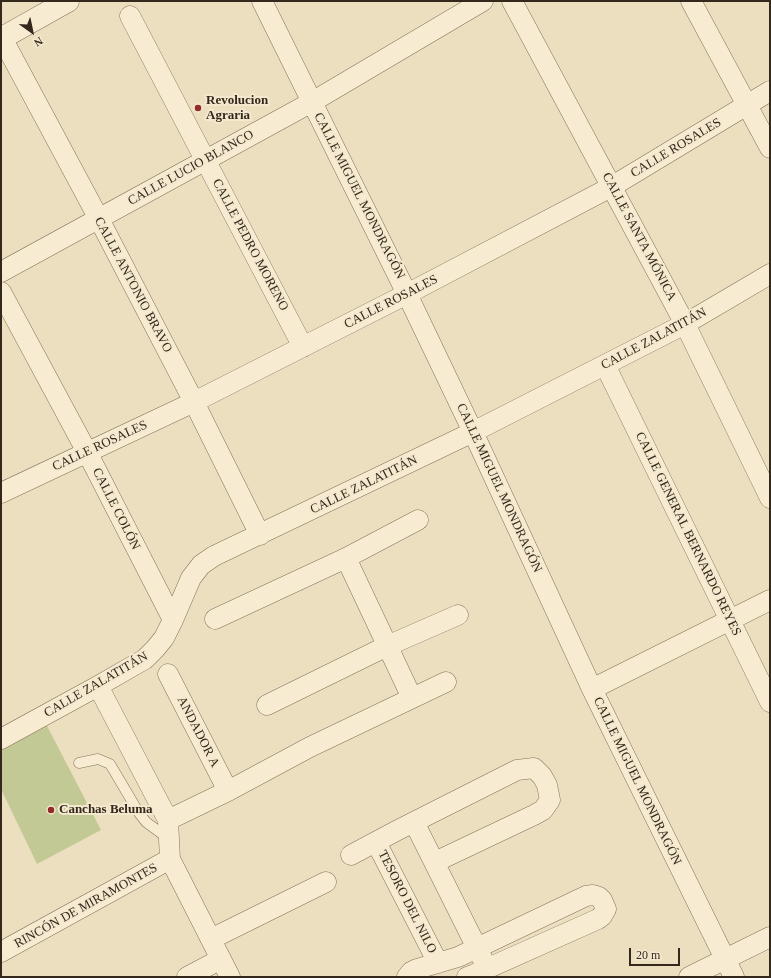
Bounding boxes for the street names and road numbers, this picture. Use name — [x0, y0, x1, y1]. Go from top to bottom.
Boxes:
street label: CALLE MIGUEL MONDRAGÓN — [310, 110, 408, 282]
street label: CALLE ROSALES — [628, 115, 724, 181]
street label: CALLE LUCIO BLANCO — [125, 127, 257, 209]
street label: CALLE SANTA MÓNICA — [598, 170, 680, 304]
street label: CALLE PEDRO MORENO — [209, 176, 291, 314]
street label: CALLE ANTONIO BRAVO — [91, 215, 175, 355]
street label: CALLE ROSALES — [342, 272, 440, 332]
street label: CALLE ZALATITÁN — [599, 305, 709, 373]
street label: CALLE MIGUEL MONDRAGÓN — [453, 401, 545, 575]
street label: CALLE ROSALES — [50, 417, 150, 475]
street label: CALLE GENERAL BERNARDO REYES — [632, 429, 744, 639]
street label: CALLE ZALATITÁN — [308, 452, 420, 518]
street label: CALLE COLÓN — [89, 465, 143, 553]
street label: CALLE ZALATITÁN — [41, 649, 151, 721]
street label: ANDADOR A — [173, 694, 223, 770]
street label: CALLE MIGUEL MONDRAGÓN — [589, 694, 685, 868]
street label: TESORO DEL NILO — [374, 848, 440, 956]
street label: RINCÓN DE MIRAMONTES — [12, 860, 160, 952]

